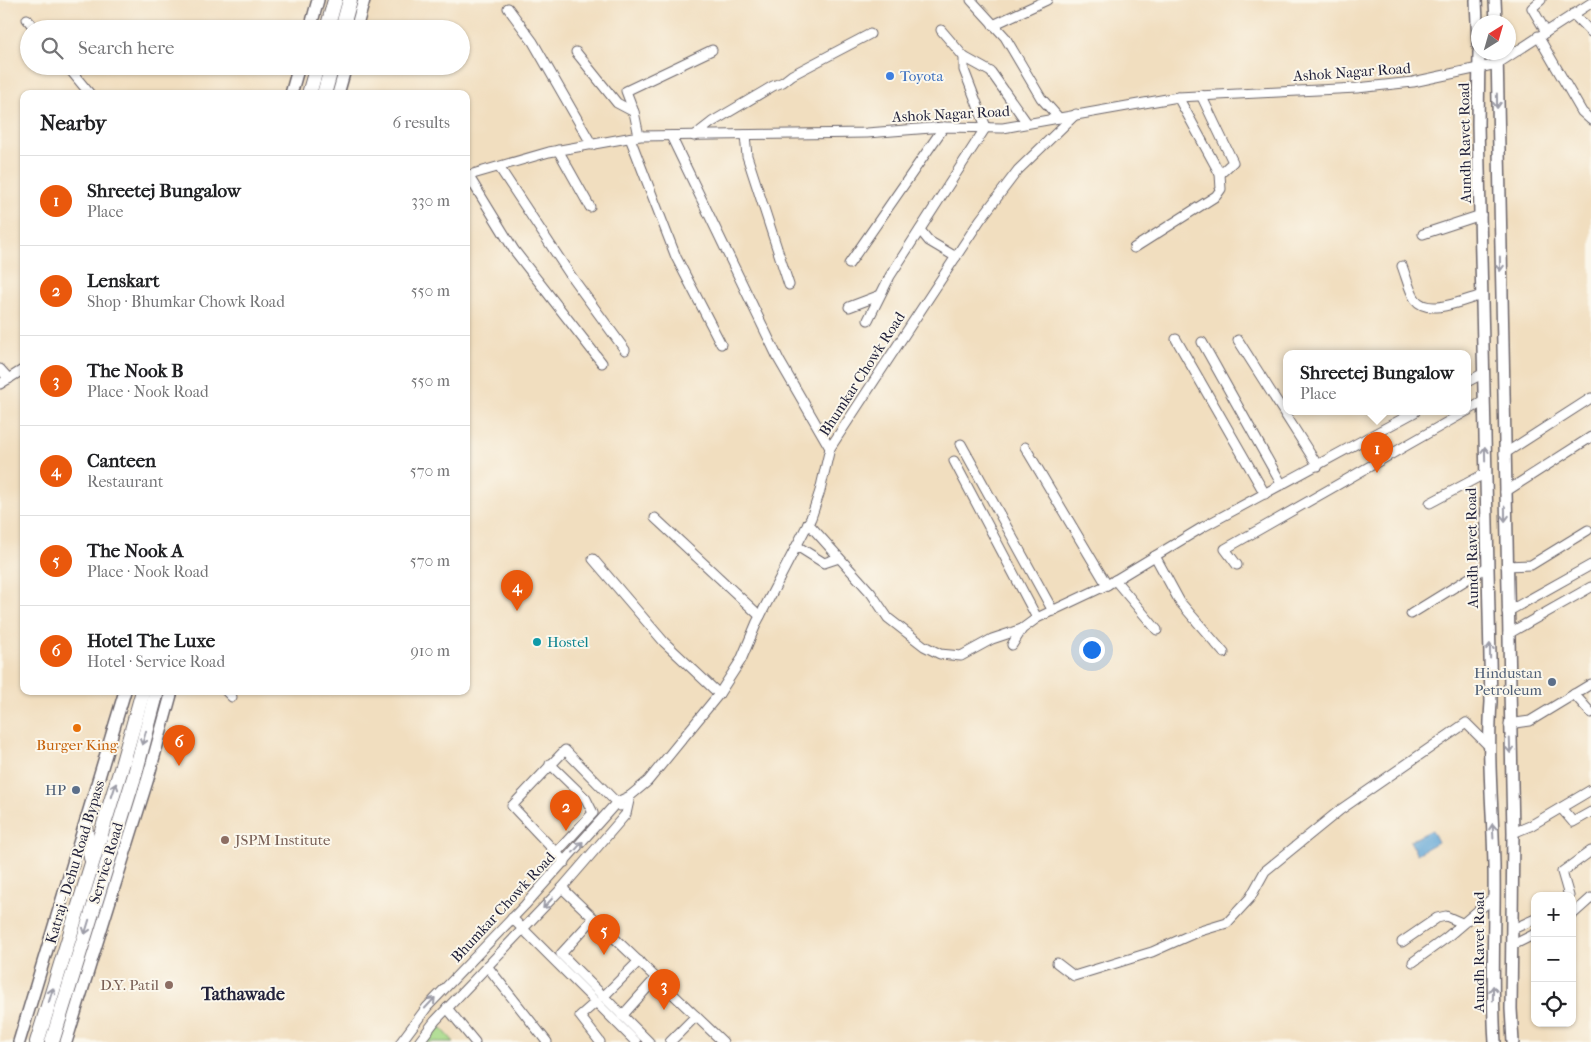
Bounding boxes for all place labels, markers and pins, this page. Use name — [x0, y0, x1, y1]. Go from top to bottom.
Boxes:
place label: Toyota — [900, 67, 944, 85]
marker: Toyota — [884, 70, 896, 82]
pin: 1 — [1361, 432, 1393, 473]
pin: 4 — [501, 570, 533, 611]
place label: Hostel — [547, 633, 589, 651]
marker: Hostel — [531, 636, 543, 648]
place label: Hindustan Petroleum — [1474, 664, 1543, 699]
marker: Hindustan Petroleum — [1546, 676, 1558, 688]
marker: Burger King — [71, 722, 83, 734]
pin: 6 — [163, 725, 195, 766]
place label: Burger King — [36, 736, 119, 754]
place label: HP — [45, 781, 66, 799]
marker: HP — [70, 784, 82, 796]
pin: 2 — [550, 790, 582, 831]
place label: JSPM Institute — [234, 831, 331, 849]
marker: JSPM Institute — [219, 834, 231, 846]
pin: 5 — [588, 914, 620, 955]
pin: 3 — [648, 969, 680, 1010]
place label: D.Y. Patil — [100, 976, 159, 994]
marker: D.Y. Patil — [163, 979, 175, 991]

